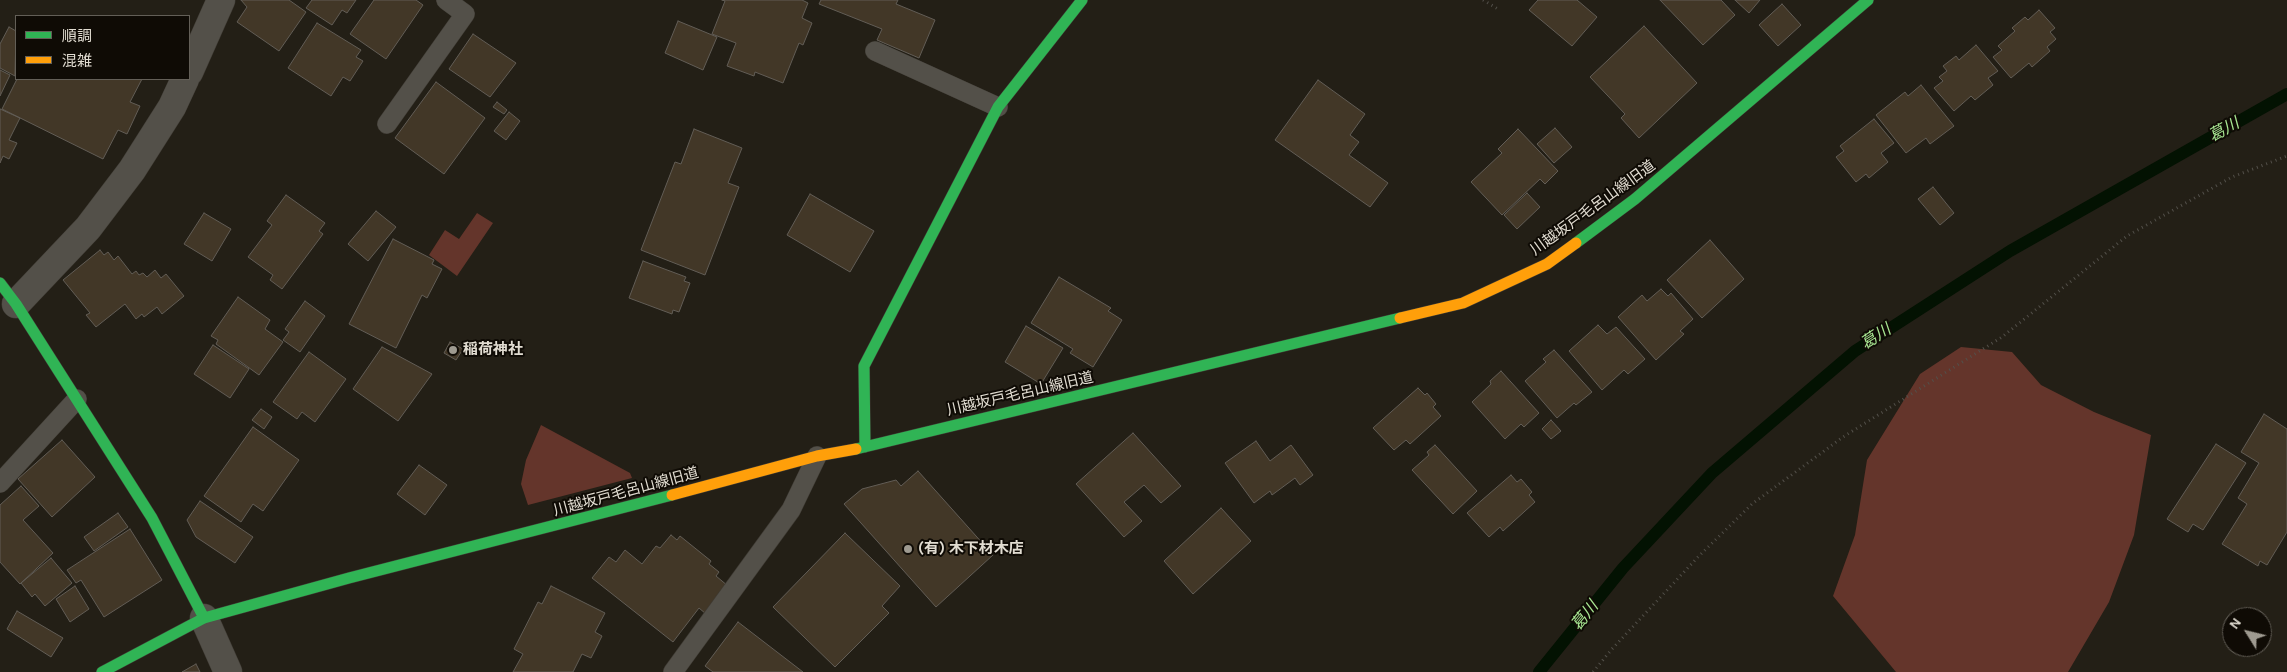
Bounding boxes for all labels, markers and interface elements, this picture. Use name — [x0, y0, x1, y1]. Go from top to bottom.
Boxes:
legend — [15, 15, 190, 80]
text: 順調 — [62, 27, 92, 45]
text: 混雑 — [62, 52, 92, 70]
water label: 葛川 — [2205, 114, 2243, 146]
street label: 川越坂戸毛呂山線旧道 — [1527, 157, 1659, 259]
water label: 葛川 — [1857, 320, 1895, 354]
place label: 稲荷神社 — [463, 341, 523, 359]
marker: 稲荷神社 — [447, 344, 459, 356]
street label: 川越坂戸毛呂山線旧道 — [945, 368, 1095, 420]
street label: 川越坂戸毛呂山線旧道 — [551, 464, 701, 520]
place label: (有) 木下材木店 — [918, 540, 1024, 558]
marker: (有) 木下材木店 — [902, 543, 914, 555]
water label: 葛川 — [1567, 598, 1603, 634]
north arrow — [2222, 607, 2272, 657]
text: N — [2225, 614, 2245, 633]

